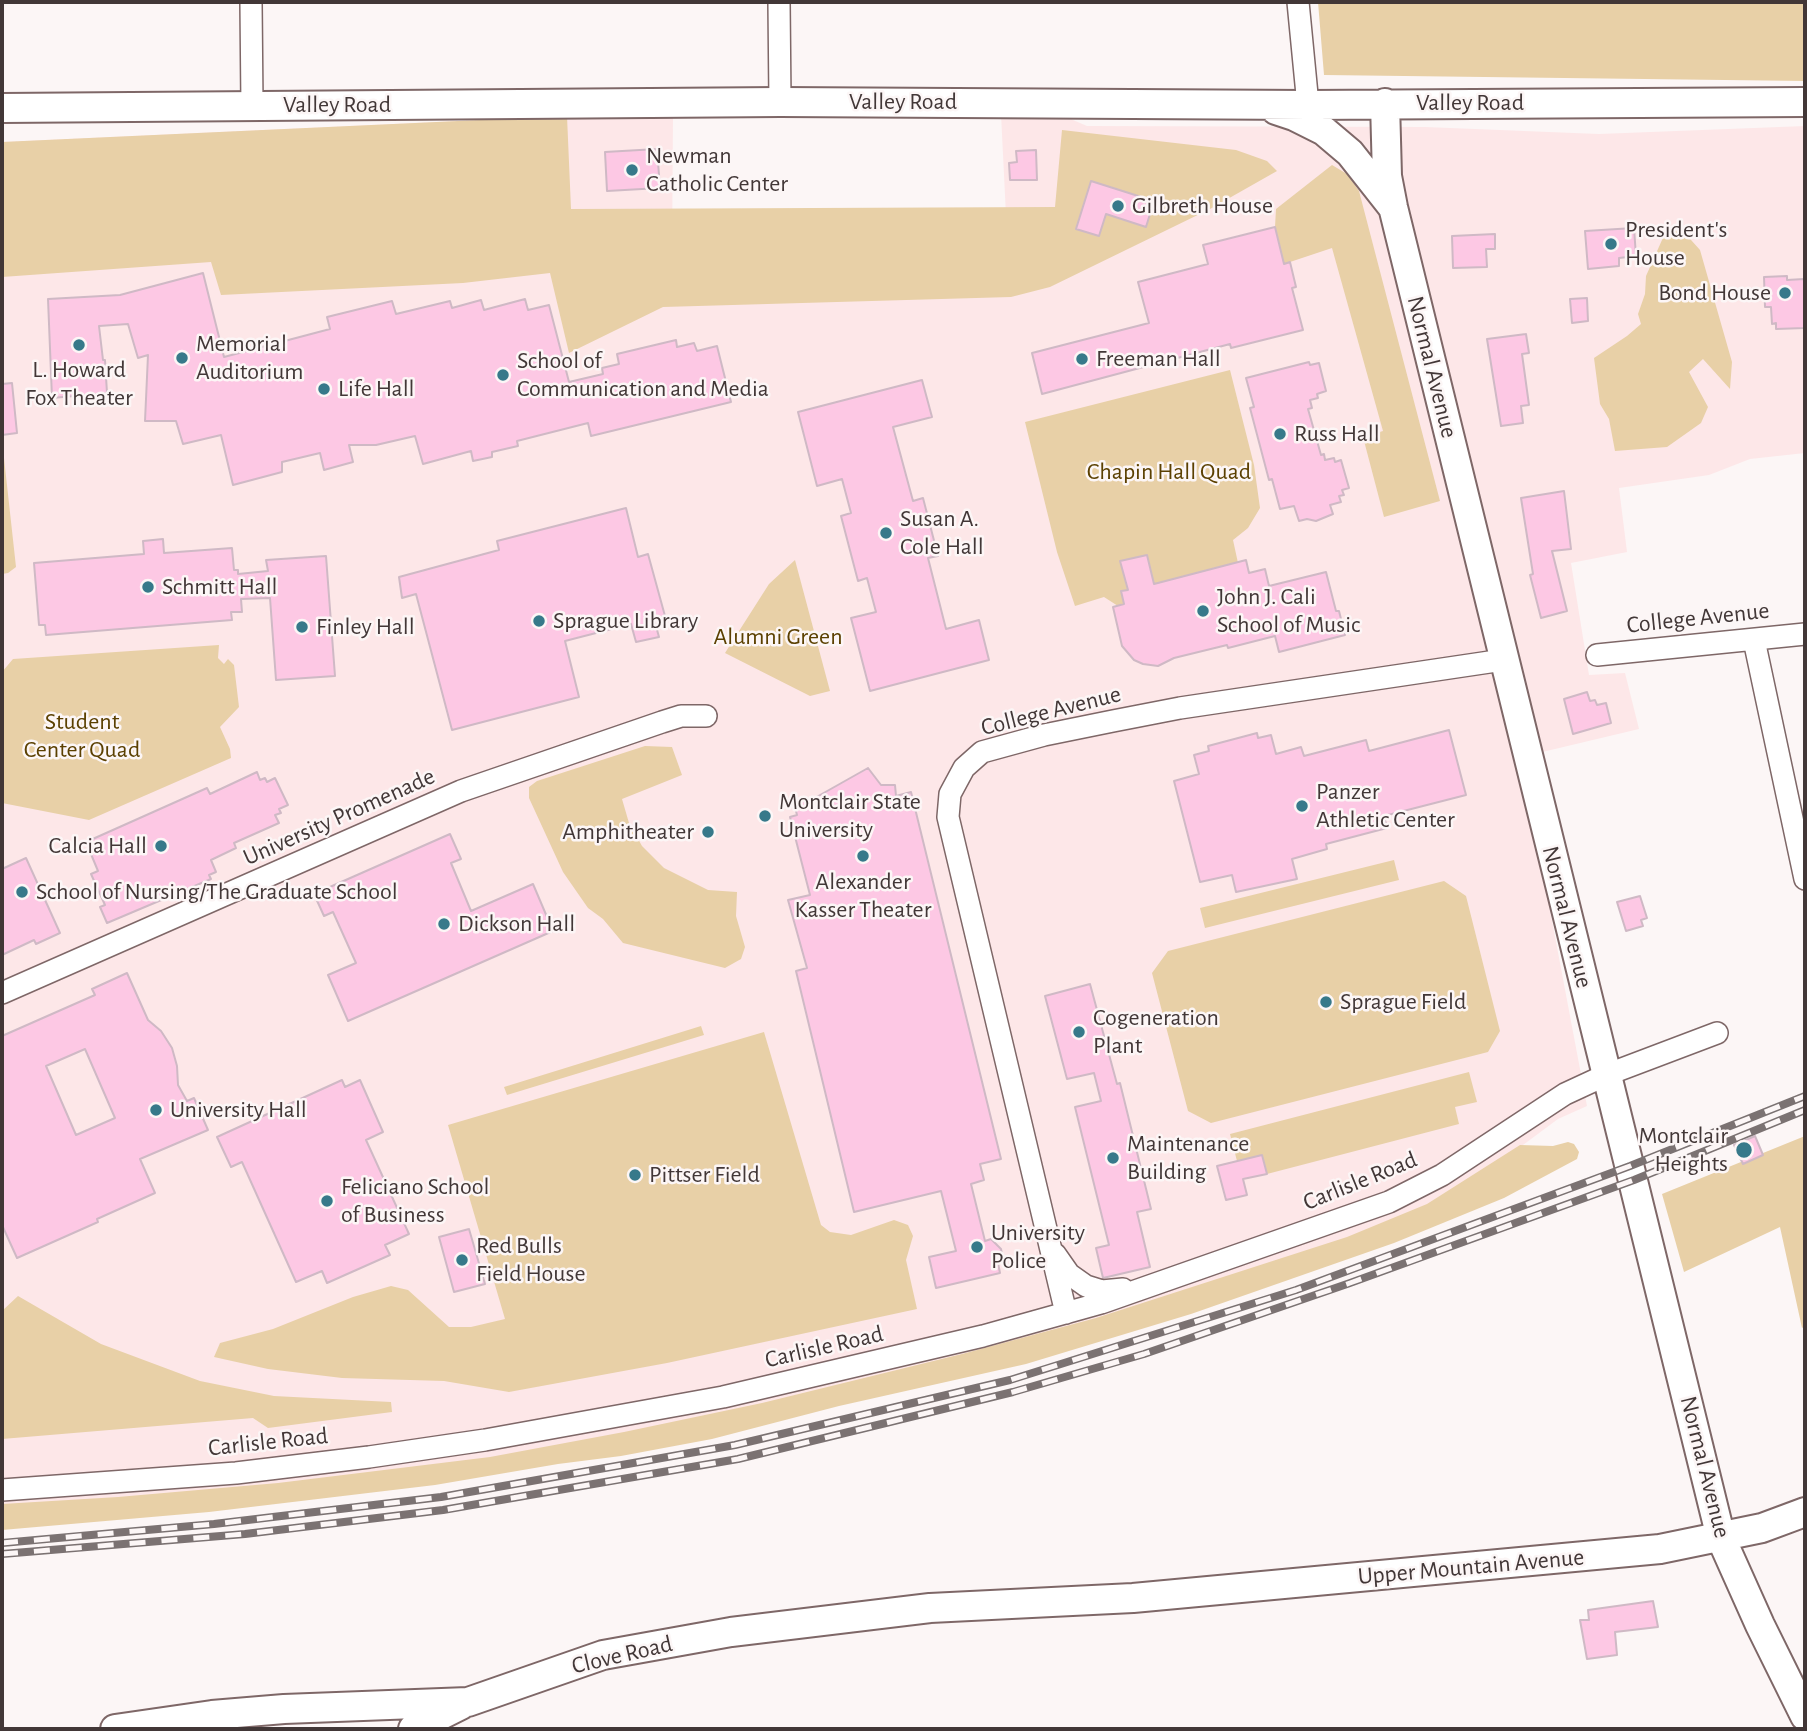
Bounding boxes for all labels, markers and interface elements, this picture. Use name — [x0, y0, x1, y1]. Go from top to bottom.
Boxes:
street label: Valley Road — [849, 88, 957, 116]
street label: Valley Road — [1416, 89, 1524, 117]
street label: Valley Road — [283, 91, 391, 119]
place label: Newman Catholic Center — [646, 142, 788, 198]
marker: Newman Catholic Center — [624, 162, 640, 178]
place label: Gilbreth House — [1132, 192, 1273, 220]
marker: Gilbreth House — [1110, 198, 1126, 214]
place label: President's House — [1625, 216, 1728, 272]
marker: President's House — [1603, 236, 1619, 252]
place label: Bond House — [1658, 279, 1771, 307]
marker: Bond House — [1777, 285, 1793, 301]
street label: Normal Avenue — [1400, 293, 1464, 441]
place label: Memorial Auditorium — [196, 330, 303, 386]
marker: L. Howard Fox Theater — [71, 337, 87, 353]
place label: Freeman Hall — [1096, 345, 1221, 373]
place label: School of Communication and Media — [517, 347, 769, 403]
marker: Memorial Auditorium — [174, 350, 190, 366]
marker: Freeman Hall — [1074, 351, 1090, 367]
place label: L. Howard Fox Theater — [25, 356, 133, 412]
marker: School of Communication and Media — [495, 367, 511, 383]
place label: Life Hall — [338, 375, 415, 403]
marker: Life Hall — [316, 381, 332, 397]
place label: Russ Hall — [1294, 420, 1380, 448]
marker: Russ Hall — [1272, 426, 1288, 442]
park label: Chapin Hall Quad — [1087, 458, 1251, 486]
place label: Susan A. Cole Hall — [900, 505, 984, 561]
marker: Susan A. Cole Hall — [878, 525, 894, 541]
place label: Schmitt Hall — [162, 573, 277, 601]
marker: Schmitt Hall — [140, 579, 156, 595]
place label: John J. Cali School of Music — [1217, 583, 1360, 639]
street label: College Avenue — [1625, 596, 1771, 640]
marker: John J. Cali School of Music — [1195, 603, 1211, 619]
place label: Sprague Library — [553, 607, 698, 635]
place label: Finley Hall — [316, 613, 415, 641]
marker: Sprague Library — [531, 613, 547, 629]
marker: Finley Hall — [294, 619, 310, 635]
park label: Alumni Green — [713, 623, 843, 651]
street label: College Avenue — [978, 680, 1124, 742]
park label: Student Center Quad — [24, 708, 140, 764]
street label: University Promenade — [239, 762, 439, 872]
place label: Panzer Athletic Center — [1316, 778, 1455, 834]
place label: Montclair State University — [779, 788, 921, 844]
marker: Panzer Athletic Center — [1294, 798, 1310, 814]
marker: Montclair State University — [757, 808, 773, 824]
place label: Amphitheater — [562, 818, 694, 846]
marker: Amphitheater — [700, 824, 716, 840]
place label: Calcia Hall — [49, 832, 147, 860]
marker: Calcia Hall — [153, 838, 169, 854]
street label: Normal Avenue — [1535, 843, 1599, 991]
marker: Alexander Kasser Theater — [855, 848, 871, 864]
place label: Alexander Kasser Theater — [795, 868, 931, 924]
place label: School of Nursing/The Graduate School — [36, 878, 398, 906]
marker: School of Nursing/The Graduate School — [14, 884, 30, 900]
place label: Dickson Hall — [458, 910, 575, 938]
marker: Dickson Hall — [436, 916, 452, 932]
place label: Sprague Field — [1340, 988, 1466, 1016]
marker: Sprague Field — [1318, 994, 1334, 1010]
place label: Cogeneration Plant — [1093, 1004, 1219, 1060]
marker: Cogeneration Plant — [1071, 1024, 1087, 1040]
place label: University Hall — [170, 1096, 307, 1124]
marker: University Hall — [148, 1102, 164, 1118]
place label: Montclair Heights — [1638, 1122, 1728, 1178]
place label: Maintenance Building — [1127, 1130, 1249, 1186]
marker: Montclair Heights — [1734, 1140, 1754, 1160]
street label: Carlisle Road — [1299, 1145, 1421, 1217]
marker: Maintenance Building — [1105, 1150, 1121, 1166]
place label: Pittser Field — [649, 1161, 760, 1189]
marker: Pittser Field — [627, 1167, 643, 1183]
place label: Feliciano School of Business — [341, 1173, 489, 1229]
marker: Feliciano School of Business — [319, 1193, 335, 1209]
place label: University Police — [991, 1219, 1085, 1275]
place label: Red Bulls Field House — [476, 1232, 586, 1288]
marker: University Police — [969, 1239, 985, 1255]
marker: Red Bulls Field House — [454, 1252, 470, 1268]
street label: Carlisle Road — [762, 1319, 886, 1375]
street label: Normal Avenue — [1673, 1393, 1737, 1541]
street label: Carlisle Road — [207, 1421, 329, 1463]
street label: Upper Mountain Avenue — [1357, 1543, 1585, 1591]
street label: Clove Road — [569, 1629, 675, 1681]

